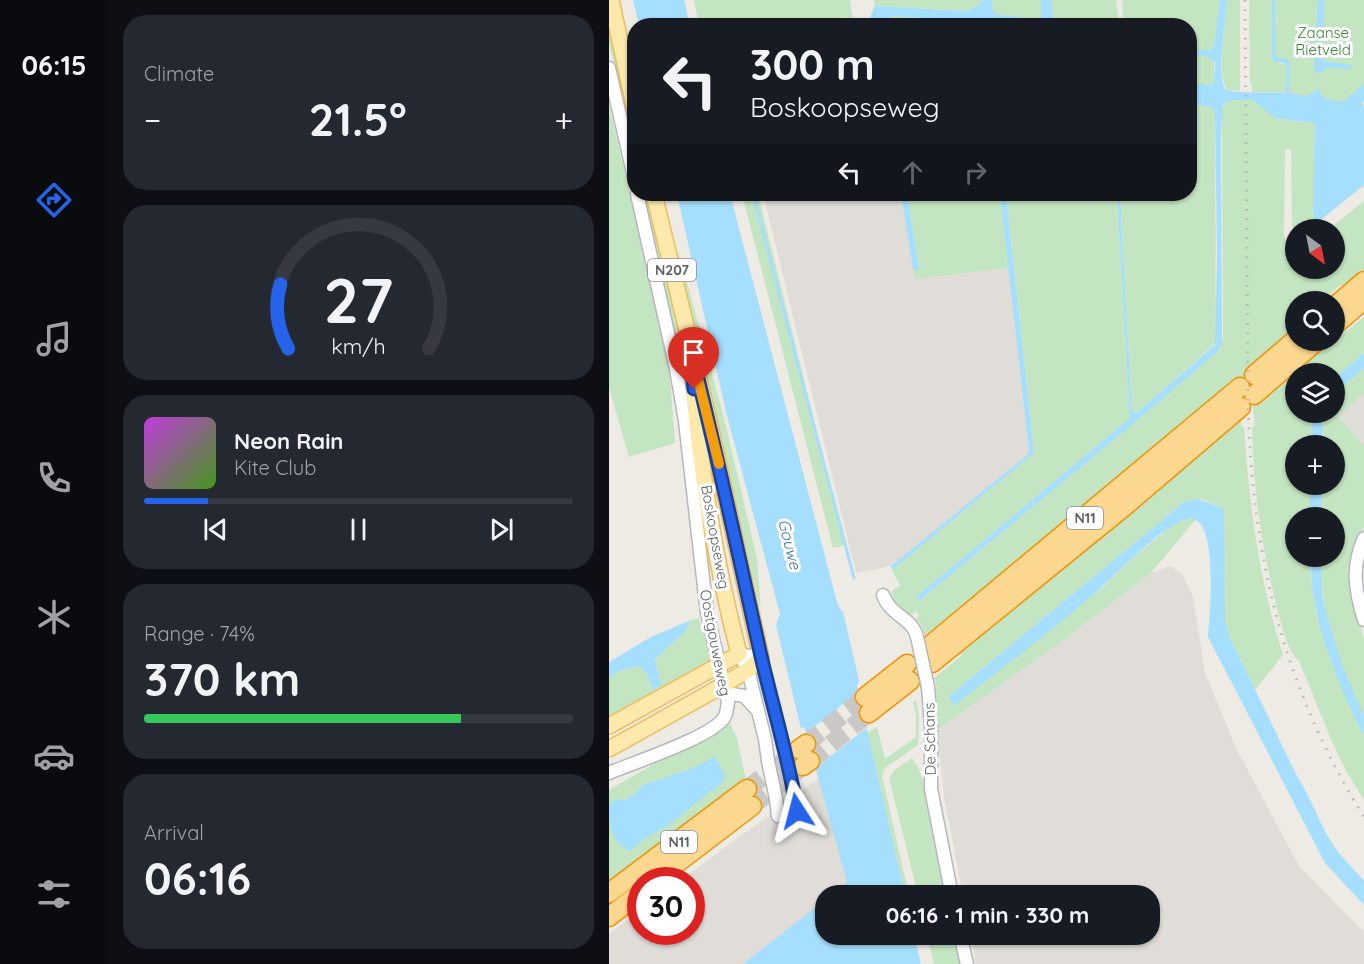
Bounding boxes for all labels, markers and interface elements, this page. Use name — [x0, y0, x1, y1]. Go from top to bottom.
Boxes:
park label: Zaanse Rietveld — [1295, 23, 1351, 59]
text: 300 m — [750, 38, 875, 91]
icon: left — [651, 42, 729, 120]
text: 06:15 — [22, 48, 86, 82]
text: Climate — [144, 61, 214, 86]
text: Boskoopseweg — [750, 90, 940, 124]
text: 21.5° — [309, 91, 407, 147]
text: − — [144, 99, 161, 140]
text: + — [554, 99, 573, 140]
icon: left — [833, 156, 866, 189]
icon: ahead — [896, 156, 929, 189]
icon: right — [959, 156, 992, 189]
icon: directions — [33, 179, 75, 221]
north arrow — [1285, 219, 1345, 279]
map controls — [1285, 219, 1345, 567]
road number: N207 — [648, 259, 696, 281]
text: 27 — [324, 261, 393, 339]
button: search — [1285, 291, 1345, 351]
icon: music — [33, 318, 75, 360]
pin — [668, 327, 719, 389]
text: km/h — [331, 334, 386, 360]
icon: arrive — [677, 336, 710, 369]
button: layers — [1285, 363, 1345, 423]
text: Neon Rain — [234, 427, 343, 455]
button: + — [1285, 435, 1345, 495]
text: Kite Club — [234, 455, 316, 480]
icon: phone — [33, 457, 75, 499]
street label: Boskoopseweg — [697, 483, 734, 590]
road number: N11 — [1067, 507, 1103, 529]
button: − — [1285, 507, 1345, 567]
icon: previous — [199, 513, 232, 546]
icon: pause — [342, 513, 375, 546]
icon: next — [485, 513, 518, 546]
water label: Gouwe — [774, 517, 806, 572]
street label: Oostgouweweg — [696, 588, 735, 698]
icon: climate — [33, 596, 75, 638]
text: Range · 74% — [144, 621, 255, 646]
text: 370 km — [144, 651, 300, 707]
street label: De Schans — [919, 702, 940, 776]
icon: car — [33, 735, 75, 777]
position arrow — [765, 779, 829, 843]
text: Arrival — [144, 820, 204, 845]
road number: N11 — [661, 831, 697, 853]
text: 06:16 — [144, 850, 251, 906]
speed limit sign: 30 — [627, 867, 705, 945]
icon: filters — [33, 873, 75, 915]
text: 06:16 · 1 min · 330 m — [886, 901, 1089, 929]

